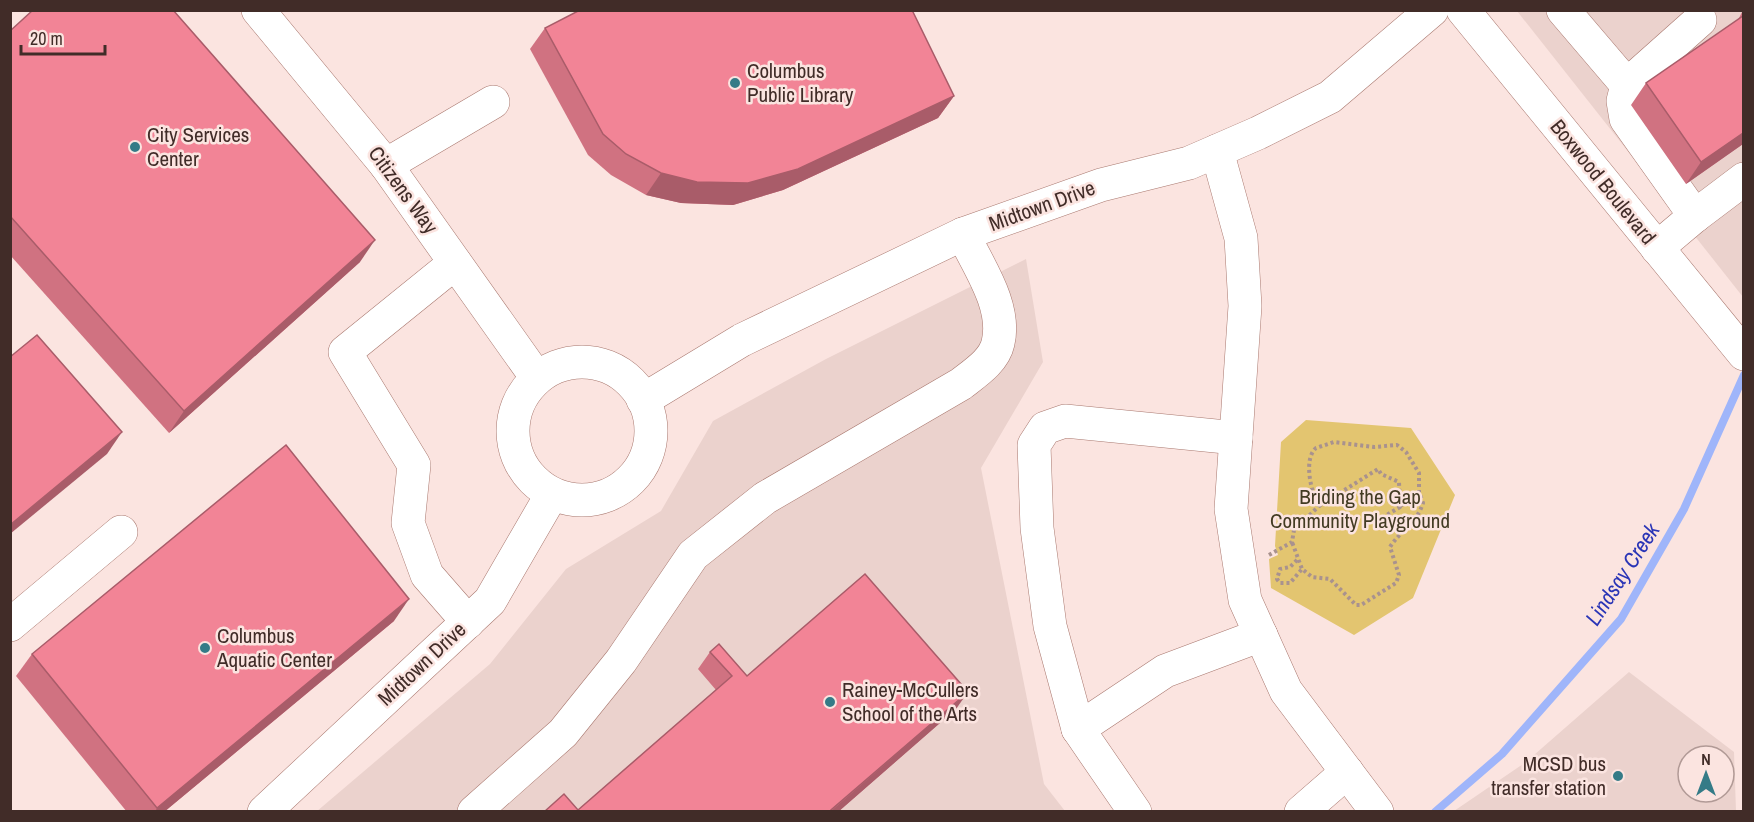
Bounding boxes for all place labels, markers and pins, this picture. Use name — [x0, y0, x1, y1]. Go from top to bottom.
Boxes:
place label: Columbus Public Library — [747, 56, 854, 109]
marker: Columbus Public Library — [728, 76, 742, 90]
place label: City Services Center — [147, 120, 249, 173]
marker: City Services Center — [128, 140, 142, 154]
place label: Columbus Aquatic Center — [216, 621, 332, 674]
marker: Columbus Aquatic Center — [198, 641, 212, 655]
place label: Rainey-McCullers School of the Arts — [842, 675, 979, 728]
marker: Rainey-McCullers School of the Arts — [823, 695, 837, 709]
place label: MCSD bus transfer station — [1491, 749, 1606, 802]
marker: MCSD bus transfer station — [1611, 769, 1625, 783]

